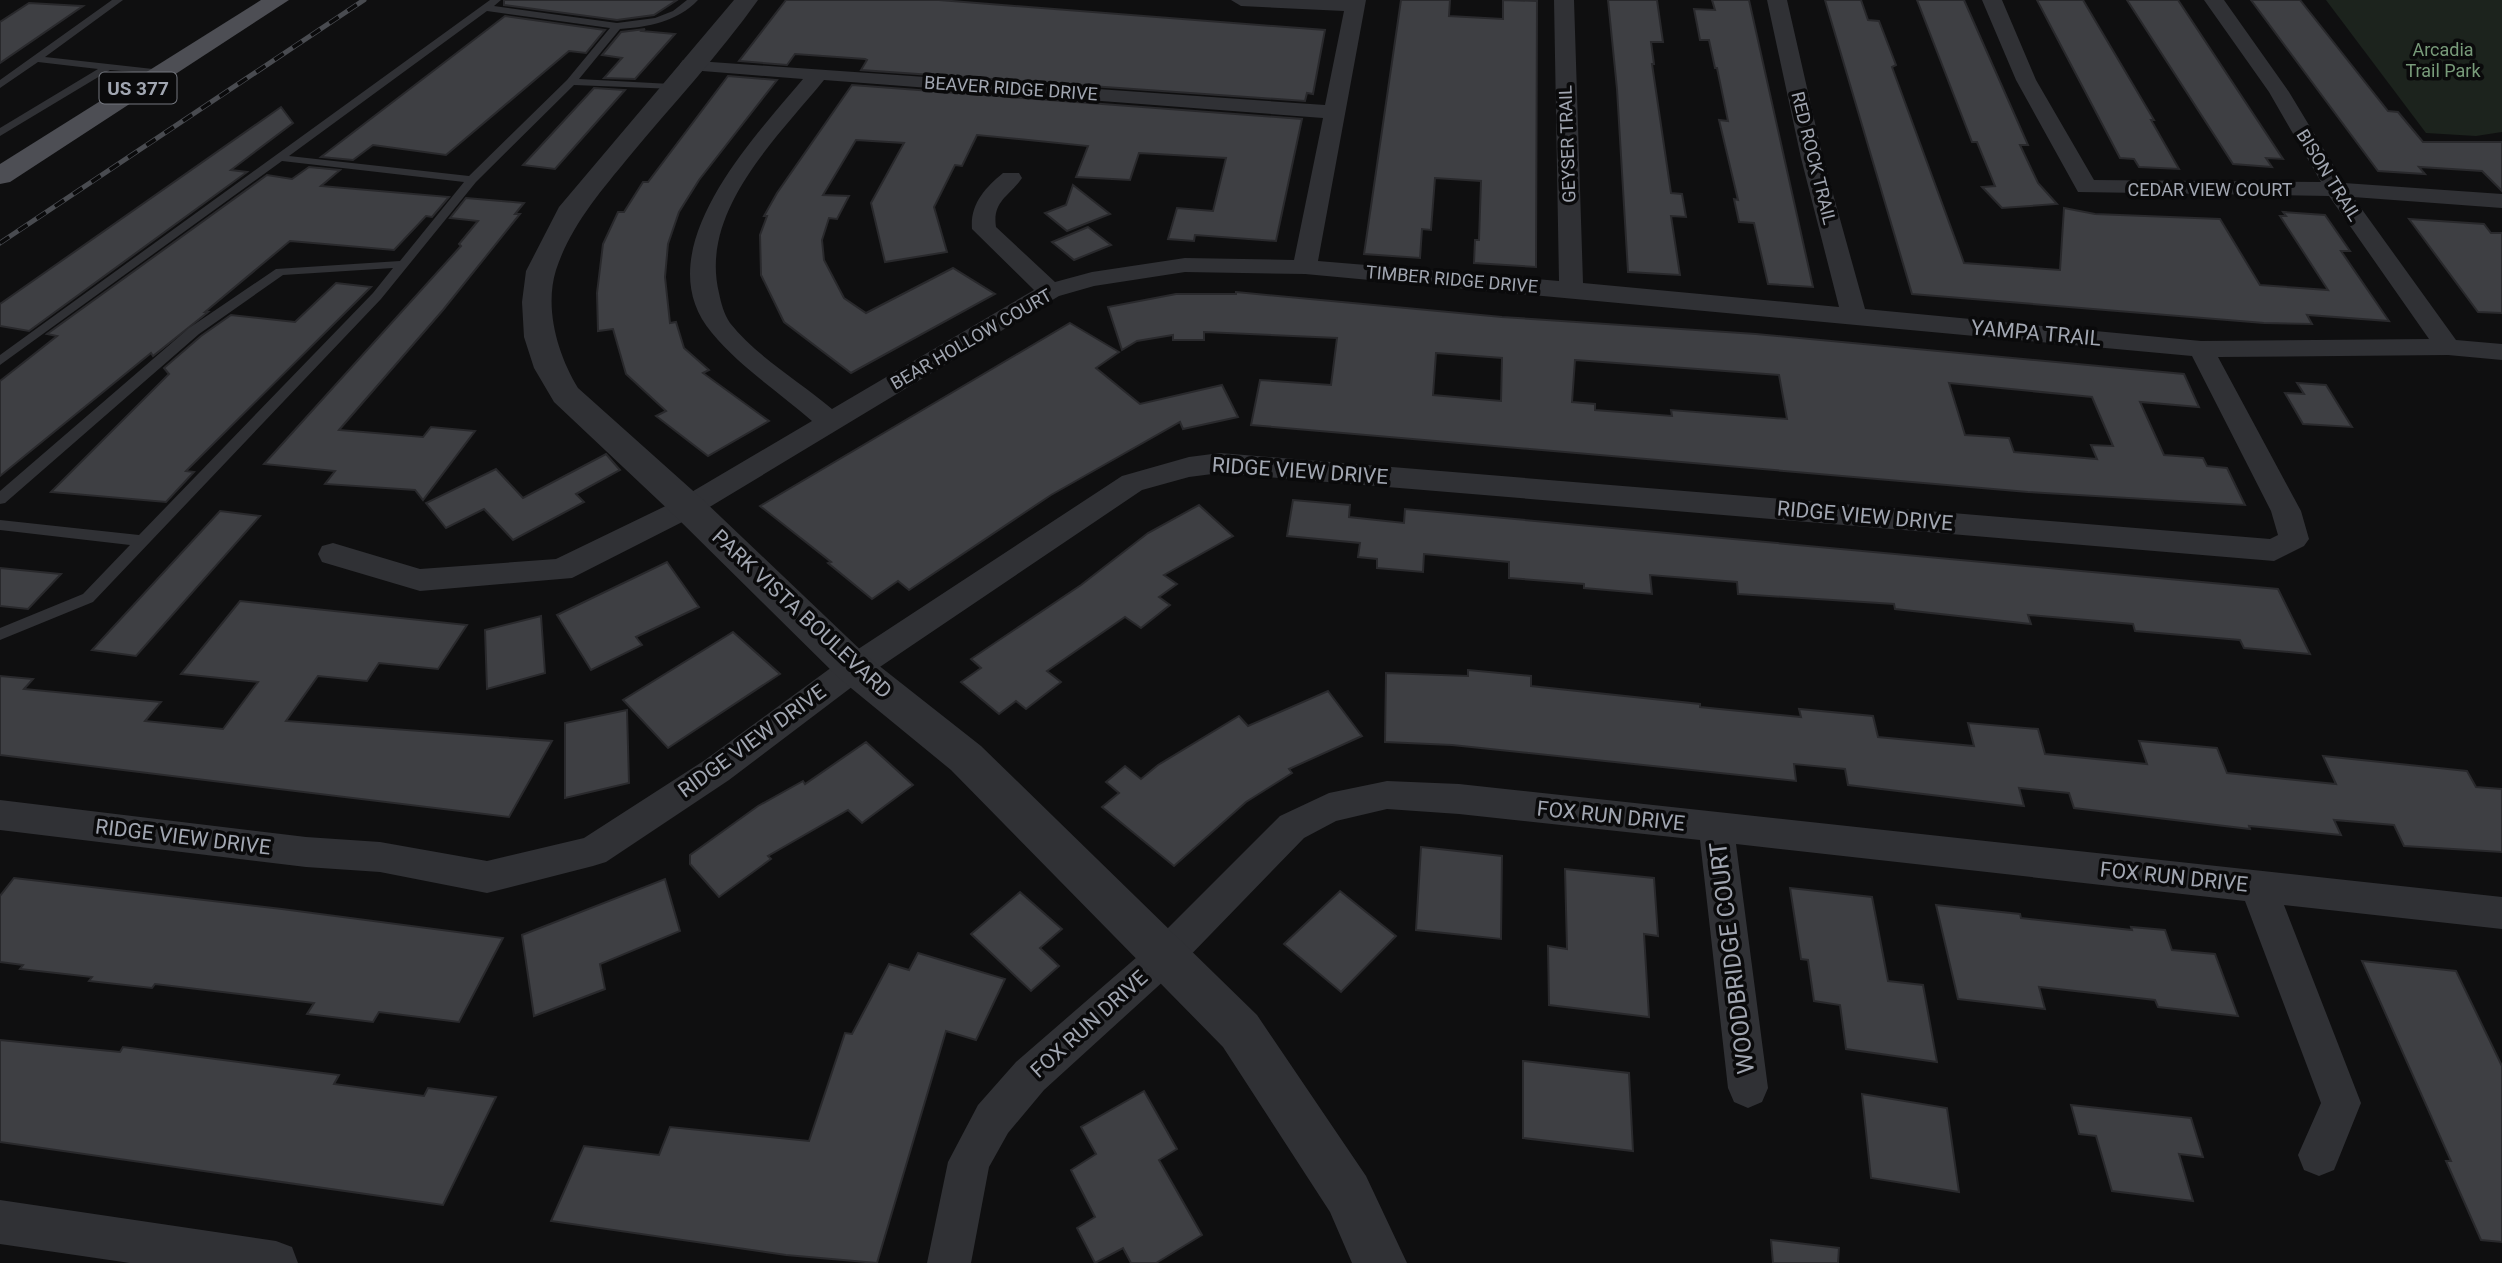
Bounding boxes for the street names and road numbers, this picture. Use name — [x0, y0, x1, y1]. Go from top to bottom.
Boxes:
street label: BEAVER RIDGE DRIVE — [924, 71, 1098, 105]
road number: US 377 — [100, 72, 176, 104]
street label: GEYSER TRAIL — [1554, 85, 1580, 203]
street label: RED ROCK TRAIL — [1787, 89, 1841, 227]
street label: BISON TRAIL — [2292, 125, 2366, 225]
street label: CEDAR VIEW COURT — [2128, 179, 2293, 200]
street label: TIMBER RIDGE DRIVE — [1365, 261, 1539, 297]
street label: BEAR HOLLOW COURT — [887, 284, 1055, 394]
street label: YAMPA TRAIL — [1970, 315, 2102, 351]
street label: RIDGE VIEW DRIVE — [1211, 453, 1389, 489]
street label: RIDGE VIEW DRIVE — [1776, 496, 1954, 536]
street label: PARK VISTA BOULEVARD — [707, 525, 897, 703]
street label: RIDGE VIEW DRIVE — [674, 679, 830, 803]
street label: FOX RUN DRIVE — [1536, 796, 1686, 836]
street label: RIDGE VIEW DRIVE — [94, 814, 272, 860]
street label: WOODBRIDGE COURT — [1704, 840, 1760, 1076]
street label: FOX RUN DRIVE — [2099, 857, 2249, 897]
street label: FOX RUN DRIVE — [1026, 965, 1152, 1083]

